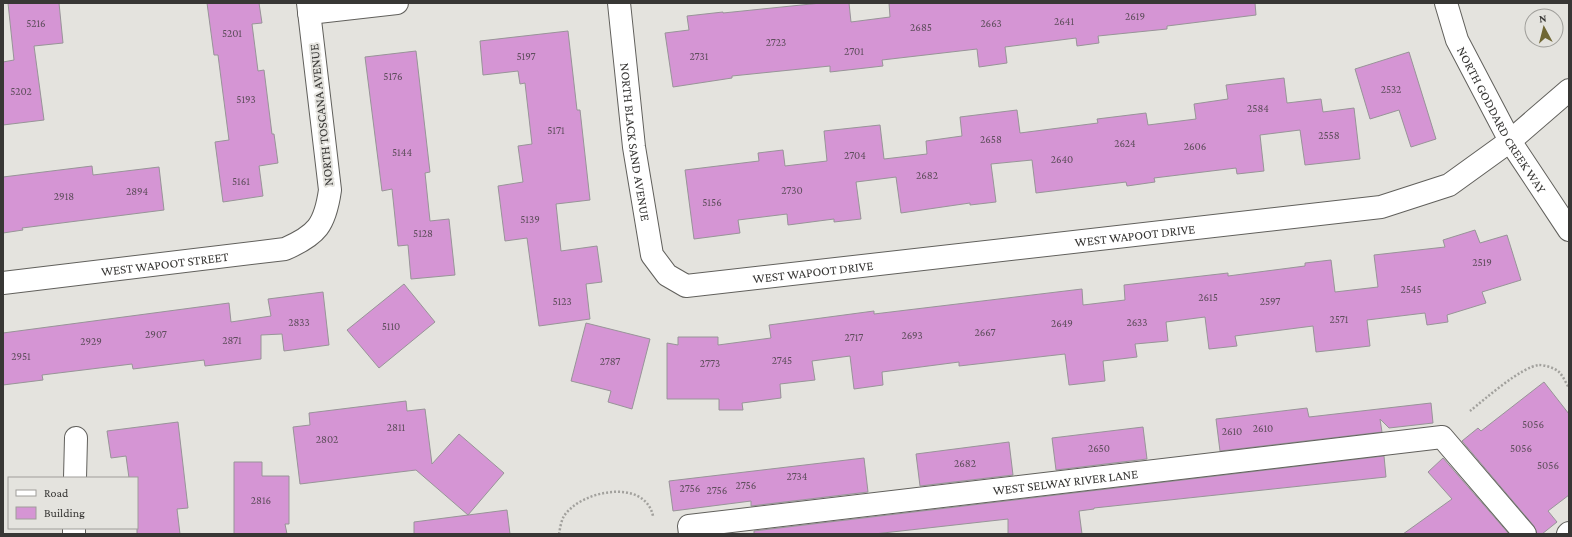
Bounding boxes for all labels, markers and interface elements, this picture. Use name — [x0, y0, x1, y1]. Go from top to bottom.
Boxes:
north arrow — [1524, 8, 1564, 48]
house number: 2619 — [1125, 10, 1145, 22]
text: N — [1538, 12, 1548, 24]
house number: 2641 — [1054, 15, 1074, 27]
house number: 5216 — [26, 17, 46, 29]
house number: 2663 — [980, 17, 1002, 29]
house number: 2685 — [910, 21, 932, 33]
house number: 5201 — [222, 27, 242, 39]
house number: 2723 — [766, 36, 786, 48]
street label: NORTH TOSCANA AVENUE — [306, 43, 336, 187]
street label: NORTH GODDARD CREEK WAY — [1454, 44, 1550, 196]
house number: 2701 — [844, 45, 864, 57]
house number: 5197 — [516, 50, 536, 62]
house number: 2731 — [690, 50, 709, 62]
street label: NORTH BLACK SAND AVENUE — [618, 62, 654, 222]
house number: 5176 — [383, 70, 403, 82]
house number: 2532 — [1381, 83, 1401, 95]
house number: 5202 — [10, 85, 32, 97]
house number: 5193 — [236, 93, 256, 105]
house number: 2584 — [1247, 102, 1269, 114]
house number: 5171 — [547, 124, 565, 136]
house number: 2558 — [1318, 129, 1340, 141]
house number: 2658 — [980, 133, 1002, 145]
house number: 2624 — [1114, 137, 1136, 149]
house number: 2606 — [1184, 140, 1206, 152]
house number: 5144 — [392, 146, 412, 158]
house number: 2704 — [844, 149, 866, 161]
house number: 2640 — [1051, 153, 1073, 165]
house number: 2682 — [916, 169, 938, 181]
house number: 5161 — [232, 175, 250, 187]
house number: 2730 — [781, 184, 803, 196]
house number: 2894 — [126, 185, 148, 197]
house number: 2918 — [54, 190, 74, 202]
house number: 5156 — [702, 196, 722, 208]
house number: 5139 — [520, 213, 540, 225]
street label: WEST WAPOOT DRIVE — [1074, 221, 1196, 249]
house number: 5128 — [413, 227, 433, 239]
street label: WEST WAPOOT STREET — [100, 248, 229, 279]
house number: 2519 — [1472, 256, 1492, 268]
street label: WEST WAPOOT DRIVE — [752, 257, 874, 286]
house number: 2545 — [1400, 283, 1422, 295]
house number: 2615 — [1198, 291, 1218, 303]
house number: 5123 — [552, 295, 572, 307]
house number: 2597 — [1260, 295, 1280, 307]
house number: 2571 — [1330, 313, 1349, 325]
house number: 2833 — [288, 316, 310, 328]
house number: 2633 — [1127, 316, 1147, 328]
house number: 2649 — [1051, 317, 1073, 329]
house number: 5110 — [382, 320, 400, 332]
house number: 2667 — [974, 326, 996, 338]
house number: 2907 — [145, 328, 167, 340]
house number: 2693 — [901, 329, 923, 341]
house number: 2717 — [845, 331, 863, 343]
house number: 2871 — [222, 334, 242, 346]
house number: 2929 — [80, 335, 102, 347]
house number: 2951 — [11, 350, 31, 362]
house number: 2745 — [772, 354, 792, 366]
house number: 2787 — [600, 355, 620, 367]
house number: 2773 — [700, 357, 720, 369]
house number: 5056 — [1522, 418, 1544, 430]
house number: 2811 — [387, 421, 406, 433]
house number: 2610 — [1253, 422, 1273, 434]
house number: 2610 — [1222, 425, 1242, 437]
house number: 2802 — [316, 433, 338, 445]
house number: 2650 — [1088, 442, 1110, 454]
house number: 5056 — [1510, 442, 1532, 454]
house number: 2682 — [954, 457, 976, 469]
house number: 5056 — [1537, 459, 1559, 471]
street label: WEST SELWAY RIVER LANE — [992, 466, 1139, 498]
house number: 2734 — [787, 470, 808, 482]
legend — [8, 477, 138, 529]
house number: 2756 — [736, 479, 756, 491]
house number: 2756 — [680, 482, 700, 494]
house number: 2756 — [707, 484, 727, 496]
text: Road — [44, 486, 69, 500]
house number: 2816 — [251, 494, 271, 506]
text: Building — [44, 506, 85, 520]

